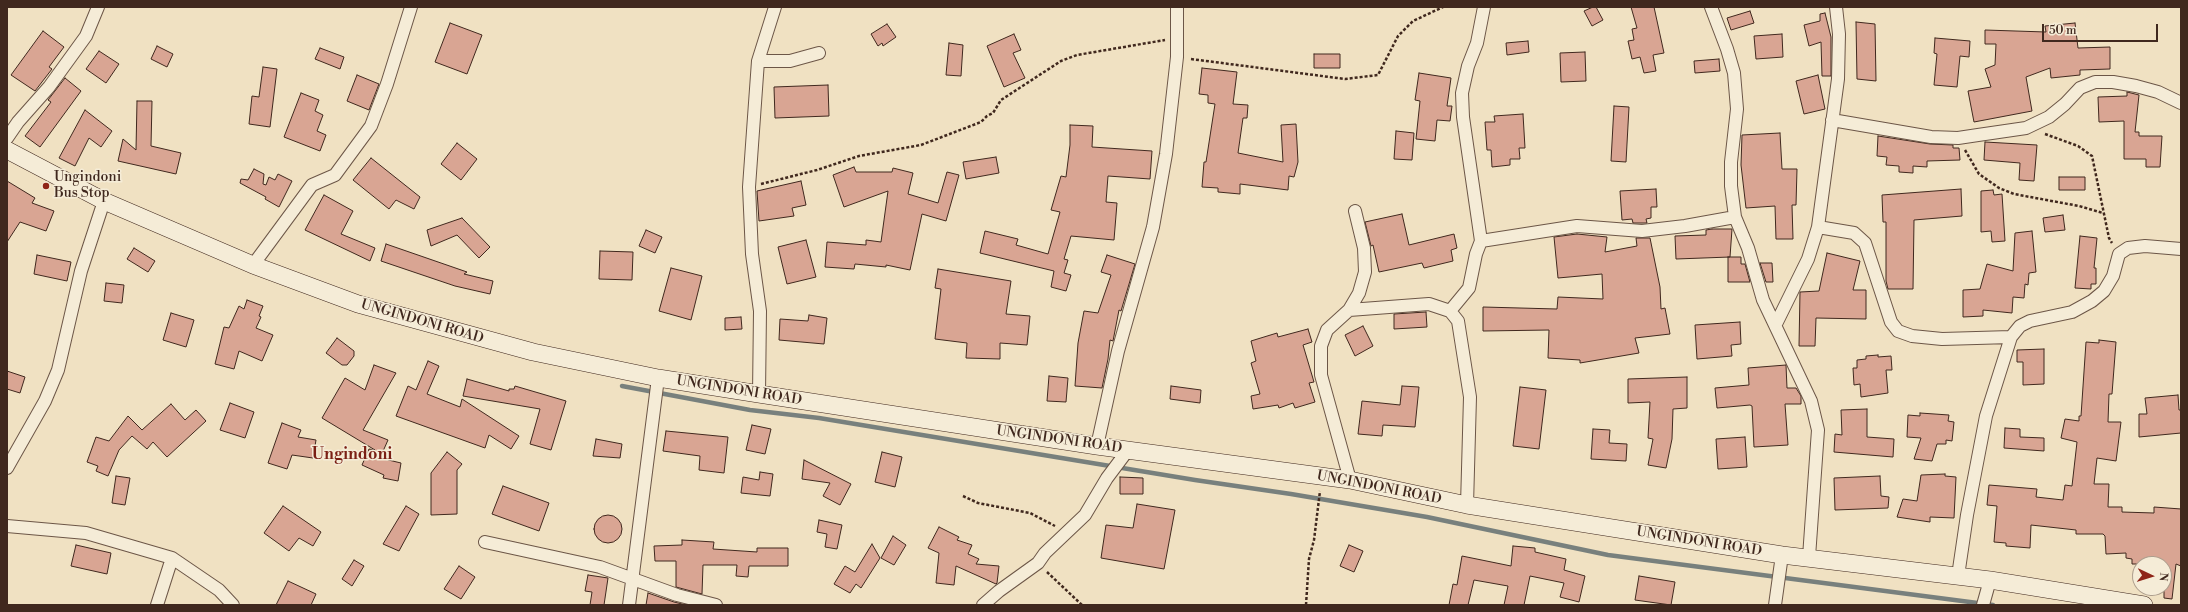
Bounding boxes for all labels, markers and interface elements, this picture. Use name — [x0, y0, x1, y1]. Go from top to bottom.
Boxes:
scale bar — [2044, 16, 2160, 42]
text: 50 m — [2049, 23, 2077, 38]
place label: Ungindoni Bus Stop — [54, 170, 121, 202]
marker: Ungindoni Bus Stop — [41, 181, 51, 191]
street label: UNGINDONI ROAD — [359, 296, 485, 348]
street label: UNGINDONI ROAD — [675, 373, 803, 409]
street label: UNGINDONI ROAD — [995, 423, 1123, 457]
district label: Ungindoni — [312, 445, 392, 465]
street label: UNGINDONI ROAD — [1315, 468, 1443, 508]
street label: UNGINDONI ROAD — [1635, 524, 1763, 560]
north arrow — [2132, 556, 2172, 596]
text: N — [2156, 572, 2170, 582]

